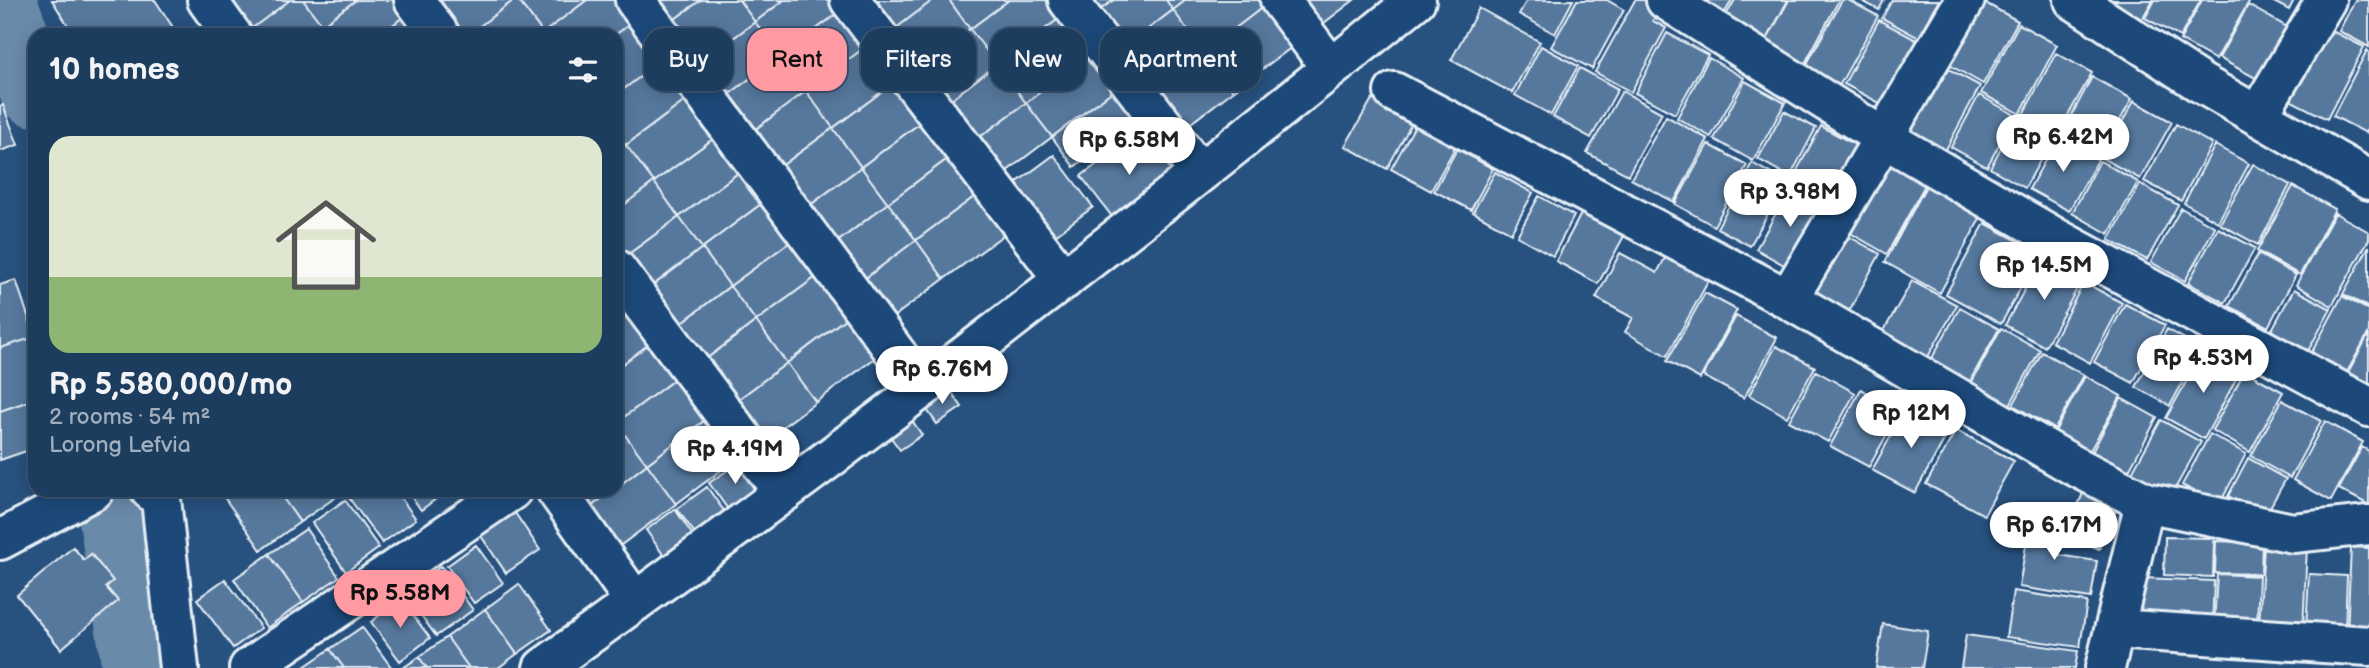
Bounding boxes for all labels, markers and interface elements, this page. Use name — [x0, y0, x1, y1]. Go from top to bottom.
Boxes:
chip: Buy — [644, 28, 733, 91]
chip: Rent — [747, 28, 847, 91]
chip: Filters — [861, 28, 976, 91]
chip: New — [990, 28, 1086, 91]
chip: Apartment — [1100, 28, 1261, 91]
icon: filters — [564, 51, 602, 89]
text: 10 homes — [49, 52, 180, 88]
pin: Rp 6.42M — [1991, 114, 2135, 174]
pin: Rp 6.58M — [1057, 118, 1201, 177]
text: Rp 6.42M — [2012, 123, 2114, 151]
text: Rp 6.58M — [1078, 126, 1180, 154]
pin: Rp 3.98M — [1718, 170, 1862, 229]
text: Rp 3.98M — [1740, 178, 1840, 206]
icon: home — [263, 182, 389, 308]
pin: Rp 14.5M — [1972, 243, 2116, 302]
text: Rp 14.5M — [1996, 251, 2092, 279]
pin: Rp 4.53M — [2131, 336, 2275, 395]
text: Rp 4.53M — [2153, 344, 2253, 372]
pin: Rp 6.76M — [870, 346, 1014, 406]
text: Rp 6.76M — [892, 355, 992, 383]
text: Rp 5,580,000/mo — [49, 367, 292, 403]
pin: Rp 12M — [1854, 391, 1968, 450]
text: Rp 12M — [1872, 399, 1950, 427]
text: 2 rooms · 54 m² — [49, 403, 211, 431]
pin: Rp 4.19M — [663, 426, 807, 486]
text: Lorong Lefvia — [49, 431, 191, 459]
text: Rp 4.19M — [687, 435, 783, 463]
pin: Rp 6.17M — [1982, 503, 2126, 562]
text: Rp 6.17M — [2006, 511, 2102, 539]
pin: Rp 5.58M — [328, 570, 472, 630]
text: Rp 5.58M — [350, 579, 450, 607]

